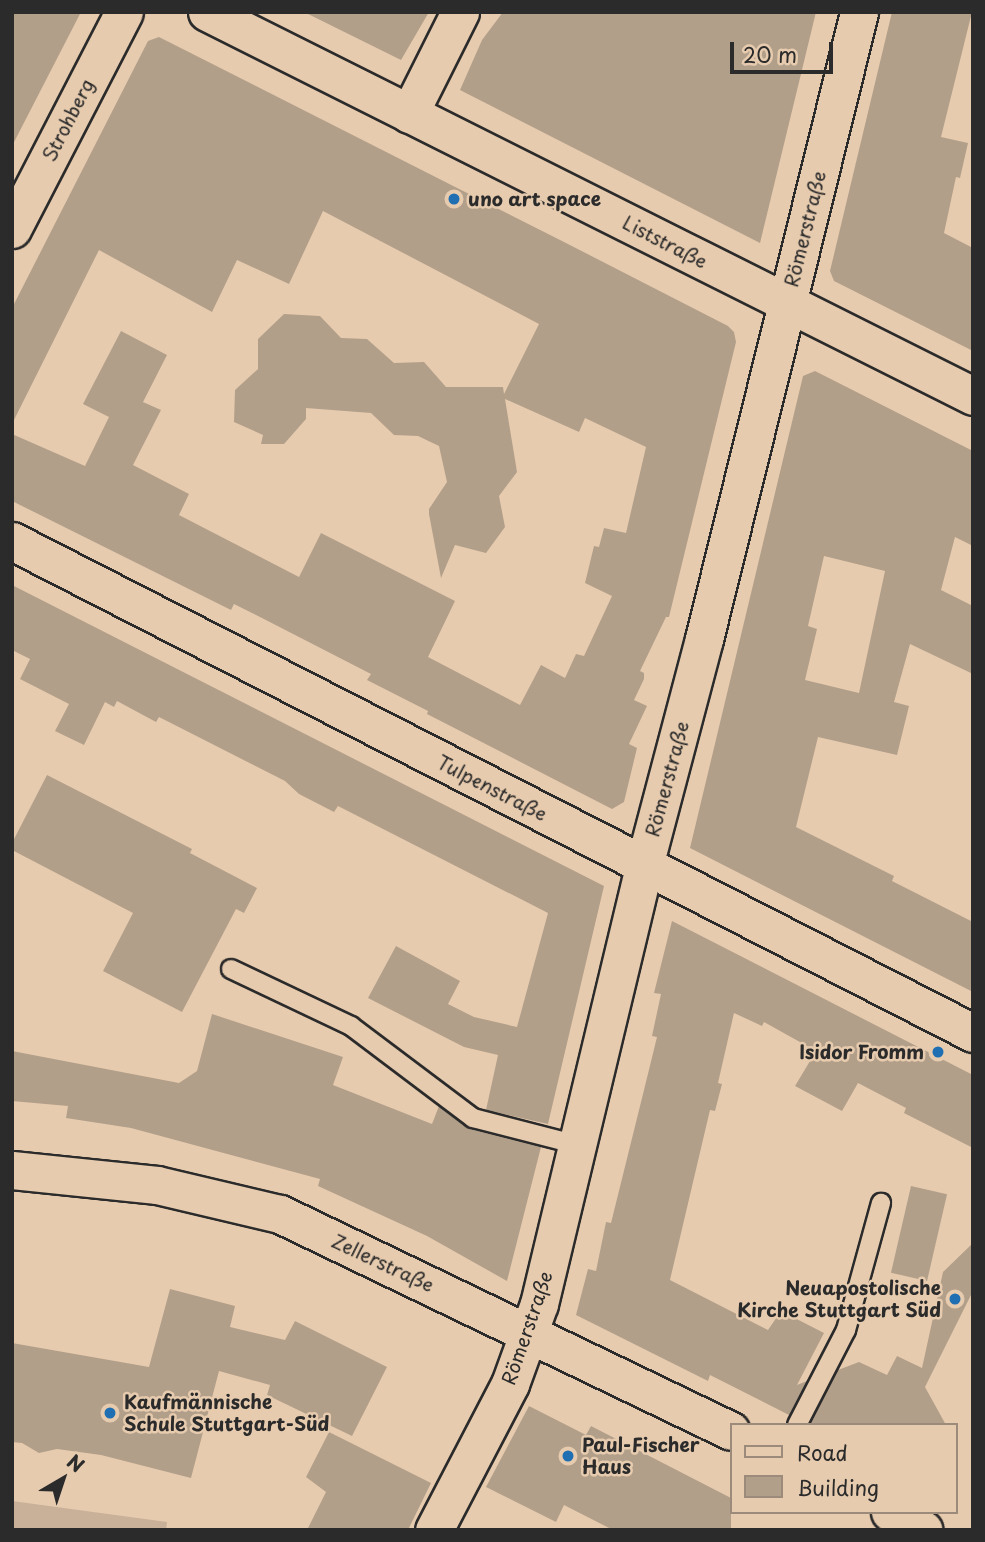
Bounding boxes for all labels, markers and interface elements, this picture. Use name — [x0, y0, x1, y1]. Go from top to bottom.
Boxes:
scale bar — [733, 28, 836, 72]
text: 20 m — [743, 38, 797, 70]
street label: Strohberg — [38, 75, 98, 165]
street label: Römerstraße — [780, 169, 830, 289]
place label: uno art space — [468, 188, 601, 210]
marker: uno art space — [446, 191, 462, 207]
street label: Liststraße — [619, 211, 711, 273]
street label: Römerstraße — [641, 719, 693, 839]
street label: Tulpenstraße — [433, 750, 551, 826]
place label: Isidor Fromm — [798, 1041, 924, 1063]
marker: Isidor Fromm — [930, 1044, 946, 1060]
street label: Zellerstraße — [328, 1229, 438, 1297]
street label: Römerstraße — [497, 1268, 557, 1388]
place label: Neuapostolische Kirche Stuttgart Süd — [737, 1277, 941, 1321]
marker: Neuapostolische Kirche Stuttgart Süd — [947, 1291, 963, 1307]
place label: Kaufmännische Schule Stuttgart-Süd — [124, 1391, 330, 1435]
marker: Kaufmännische Schule Stuttgart-Süd — [102, 1405, 118, 1421]
legend — [730, 1423, 957, 1514]
place label: Paul-Fischer Haus — [582, 1434, 700, 1478]
text: Road — [797, 1436, 848, 1468]
north arrow — [28, 1444, 98, 1514]
text: N — [62, 1447, 91, 1478]
marker: Paul-Fischer Haus — [560, 1448, 576, 1464]
text: Building — [797, 1471, 879, 1503]

